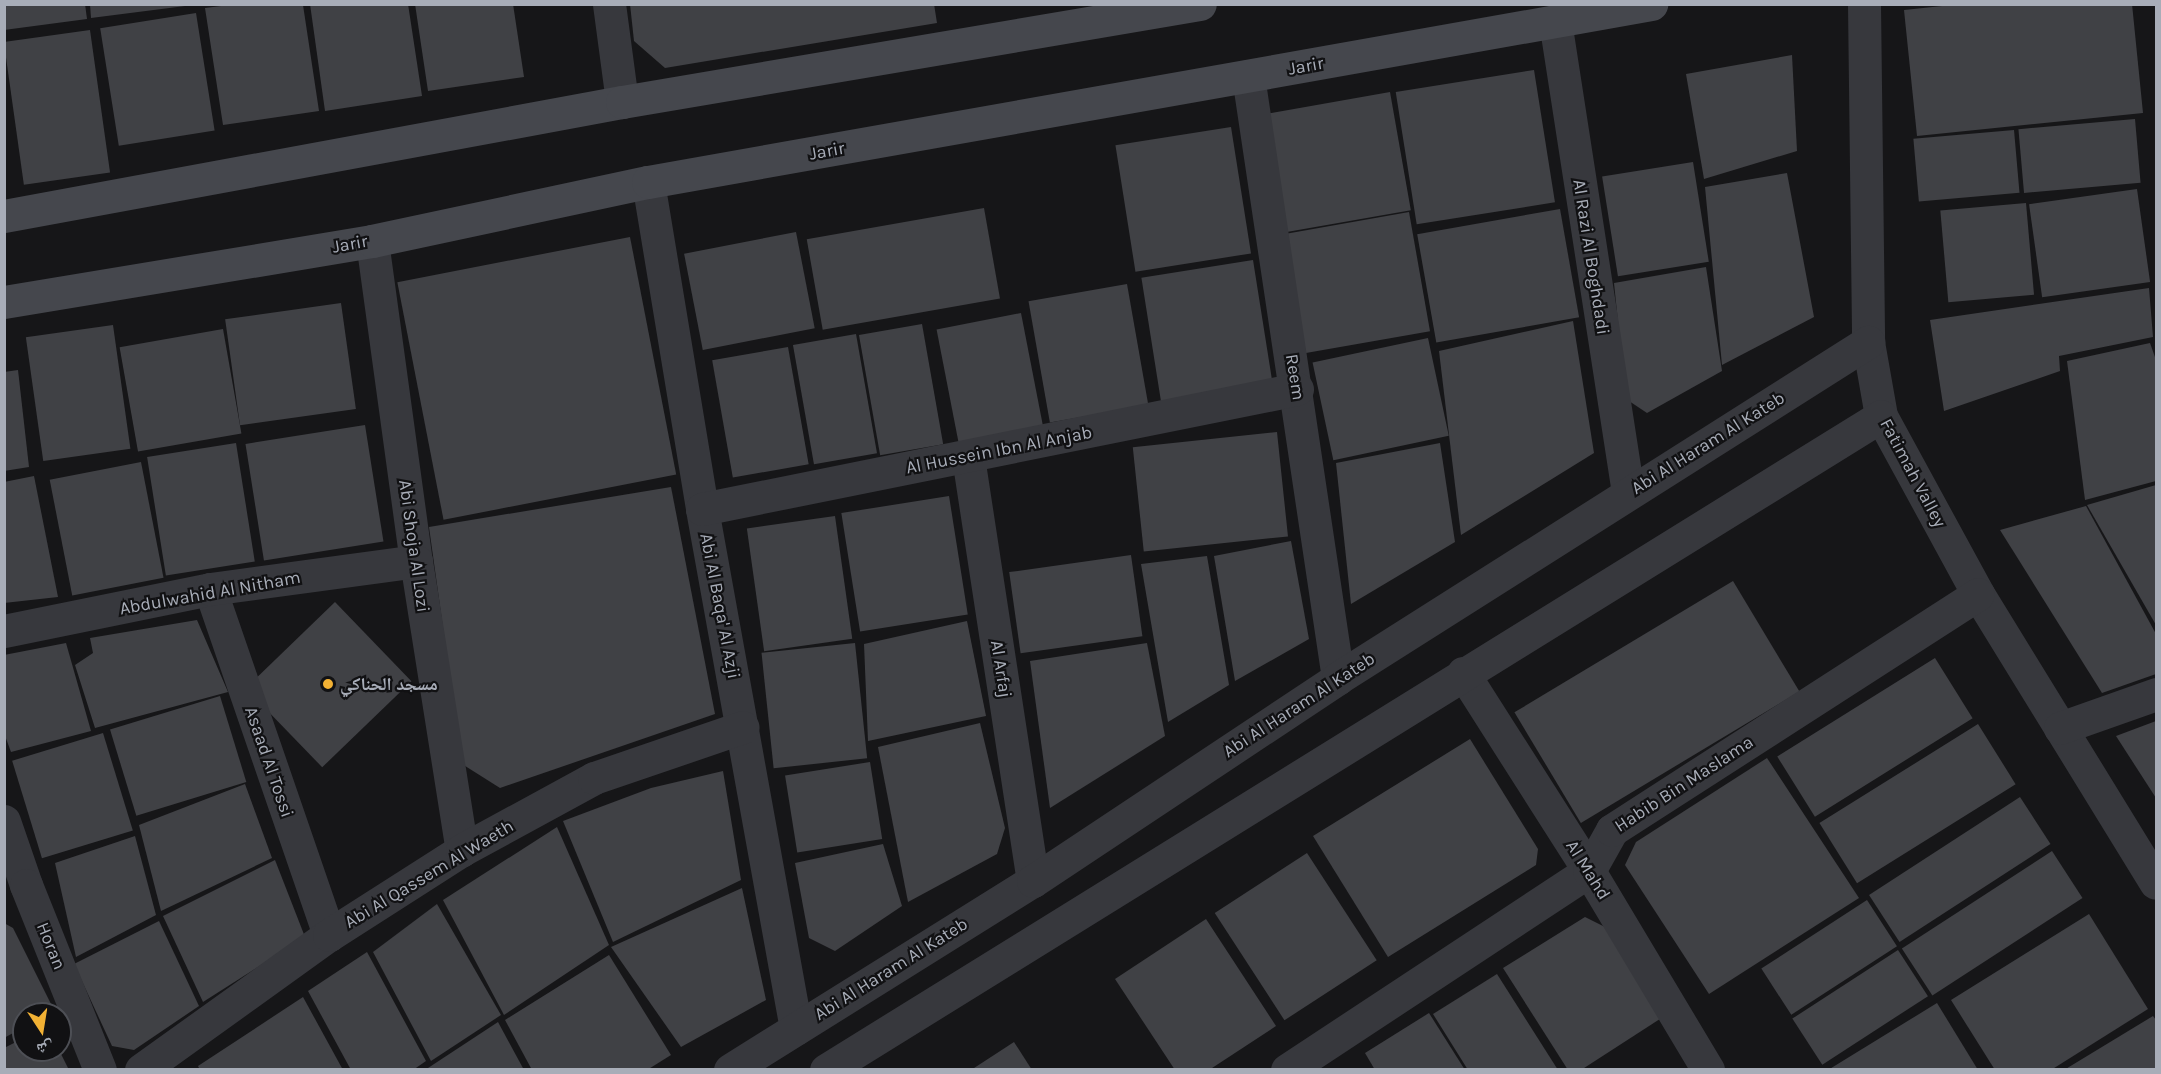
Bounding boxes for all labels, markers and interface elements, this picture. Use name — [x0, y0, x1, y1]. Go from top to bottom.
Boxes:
street label: Jarir — [1287, 52, 1325, 80]
street label: Jarir — [808, 137, 846, 165]
street label: Al Razi Al Boghdadi — [1568, 178, 1614, 336]
street label: Jarir — [331, 230, 369, 258]
street label: Reem — [1281, 352, 1309, 402]
street label: Abi Al Haram Al Kateb — [1627, 387, 1789, 499]
street label: Fatimah Valley — [1875, 415, 1951, 531]
street label: Al Hussein Ibn Al Anjab — [904, 421, 1094, 479]
street label: Abi Shoja Al Lozi — [394, 478, 434, 614]
street label: Abi Al Baqa' Al Azji — [695, 531, 745, 681]
street label: Abdulwahid Al Nitham — [118, 566, 302, 620]
street label: Al Arfaj — [986, 639, 1016, 699]
street label: Abi Al Haram Al Kateb — [1219, 648, 1379, 762]
place label: مسجد الحناكي — [340, 673, 438, 695]
marker: مسجد الحناكي — [321, 677, 335, 691]
street label: Asaad Al Tossi — [240, 704, 298, 820]
street label: Habib Bin Maslama — [1611, 731, 1757, 837]
street label: Abi Al Qassem Al Waeth — [341, 815, 517, 933]
street label: Al Mahd — [1561, 836, 1615, 904]
street label: Abi Al Haram Al Kateb — [810, 913, 972, 1025]
street label: Horan — [32, 919, 70, 973]
north arrow — [12, 1002, 72, 1062]
text: ش — [35, 1037, 56, 1059]

